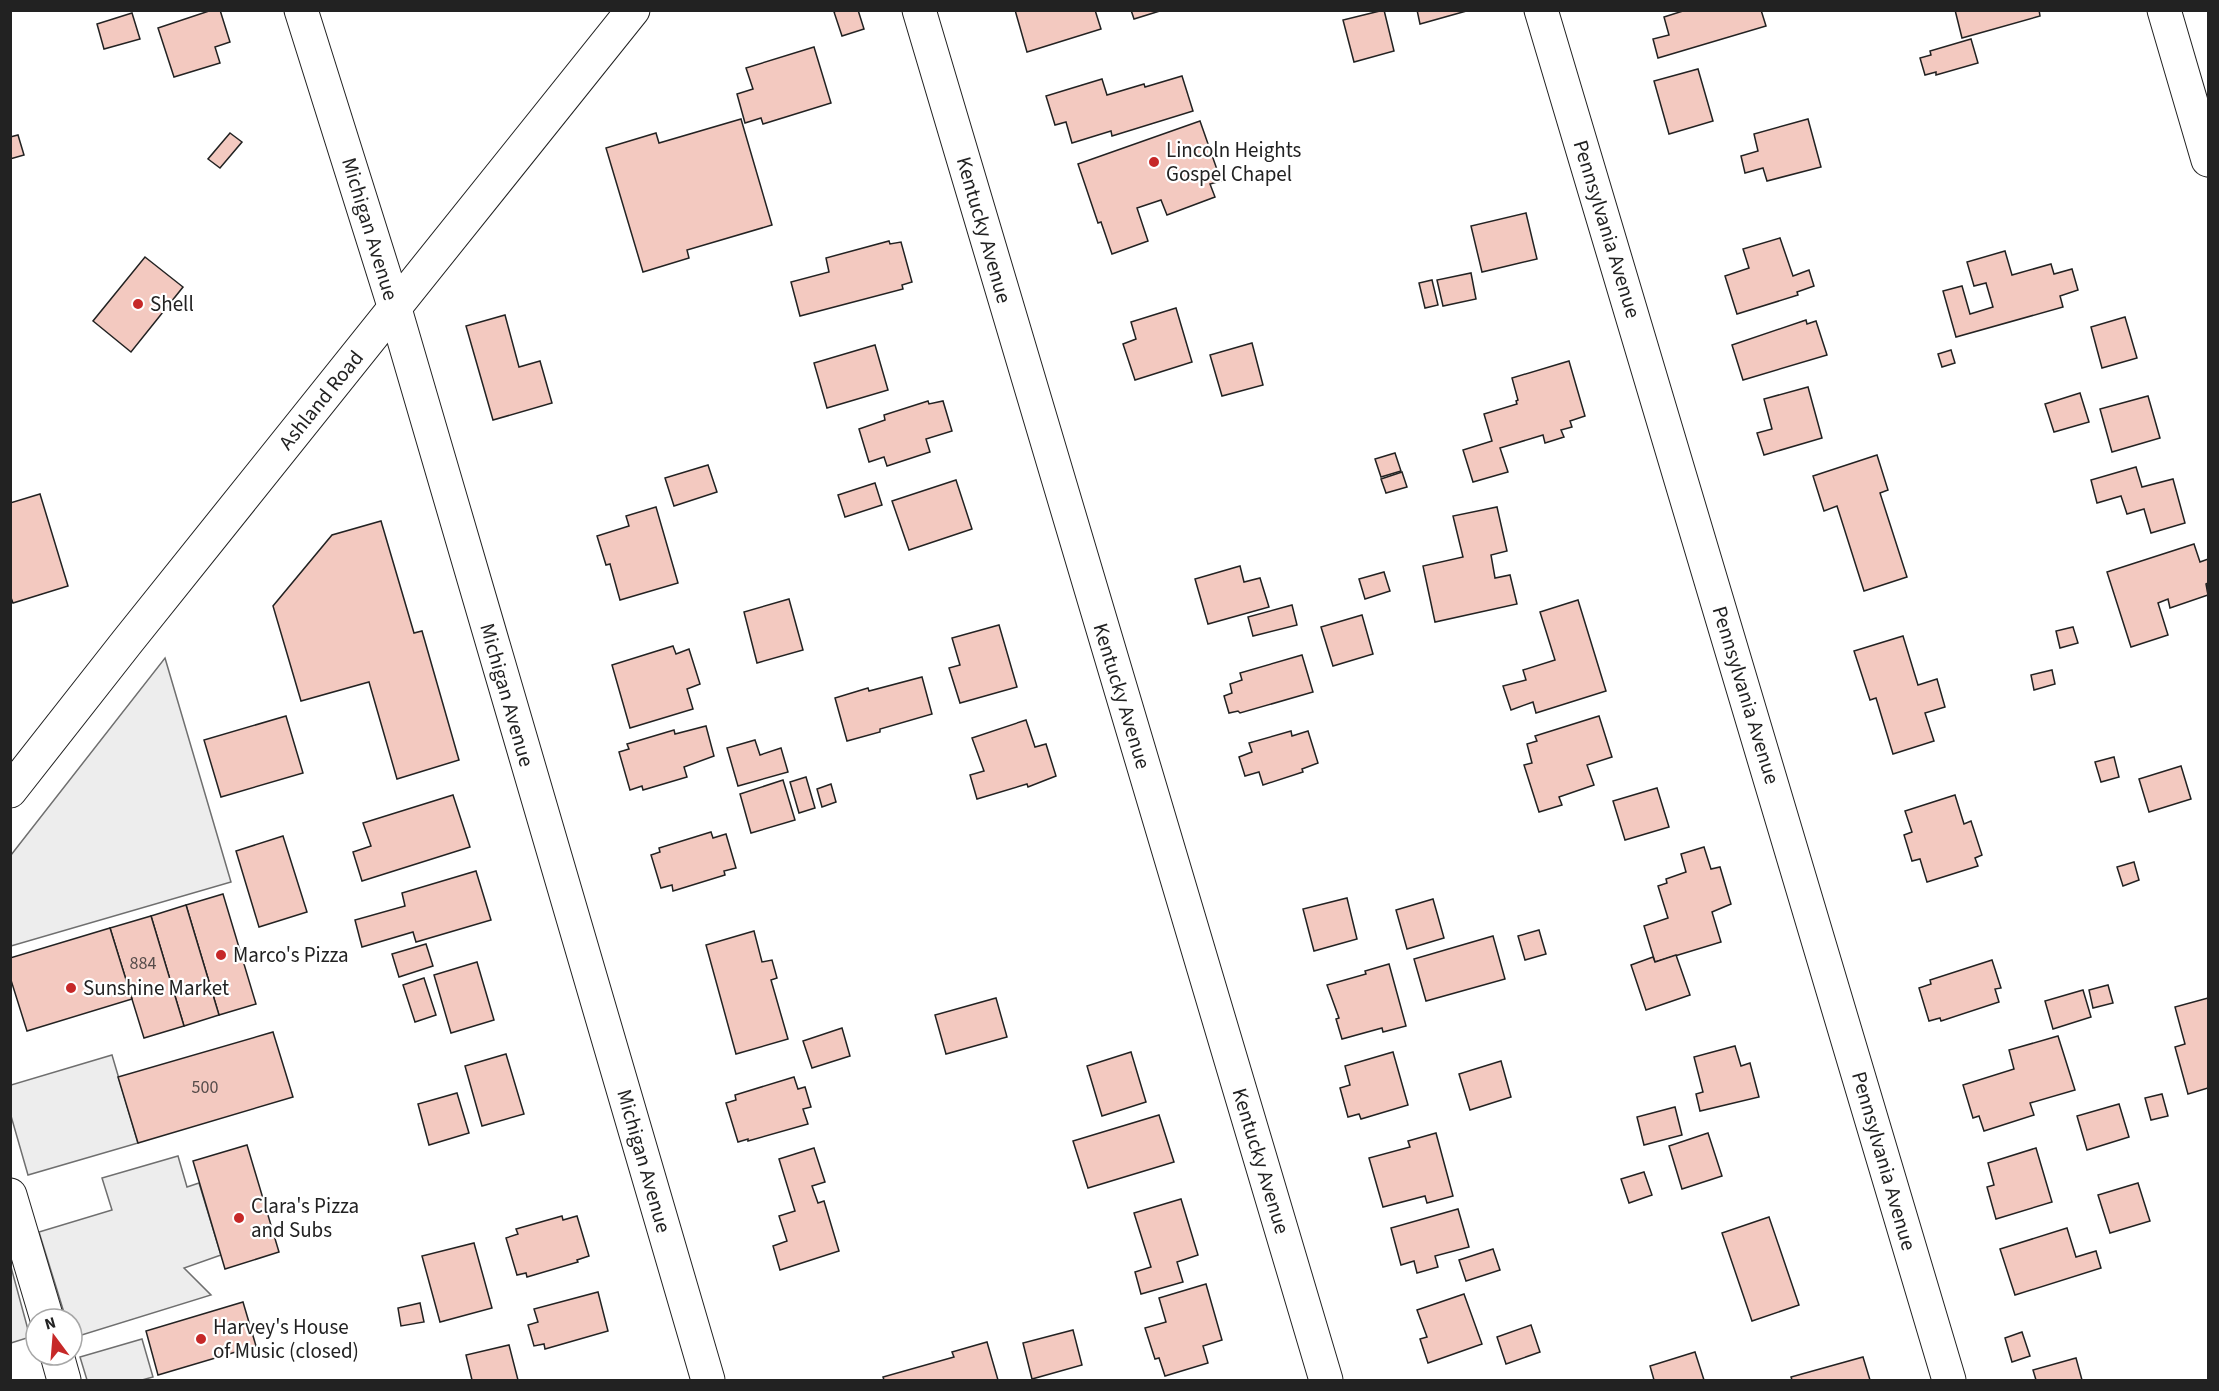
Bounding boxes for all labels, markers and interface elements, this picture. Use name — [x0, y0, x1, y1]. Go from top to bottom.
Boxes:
place label: Lincoln Heights Gospel Chapel — [1166, 135, 1302, 189]
street label: Pennsylvania Avenue — [1566, 136, 1648, 322]
street label: Kentucky Avenue — [949, 153, 1019, 307]
street label: Michigan Avenue — [334, 154, 406, 304]
marker: Lincoln Heights Gospel Chapel — [1147, 155, 1161, 169]
place label: Shell — [150, 289, 194, 319]
marker: Shell — [131, 297, 145, 311]
street label: Ashland Road — [271, 344, 371, 456]
street label: Pennsylvania Avenue — [1705, 602, 1787, 788]
street label: Kentucky Avenue — [1086, 619, 1158, 773]
street label: Michigan Avenue — [472, 620, 542, 770]
place label: Marco's Pizza — [233, 940, 349, 970]
marker: Marco's Pizza — [214, 948, 228, 962]
house number: 884 — [130, 951, 156, 976]
place label: Sunshine Market — [83, 973, 229, 1003]
marker: Sunshine Market — [64, 981, 78, 995]
street label: Pennsylvania Avenue — [1844, 1068, 1924, 1254]
house number: 500 — [192, 1075, 218, 1100]
street label: Kentucky Avenue — [1225, 1084, 1297, 1238]
street label: Michigan Avenue — [609, 1086, 679, 1236]
place label: Clara's Pizza and Subs — [251, 1191, 359, 1245]
marker: Clara's Pizza and Subs — [232, 1211, 246, 1225]
north arrow — [24, 1307, 84, 1367]
text: N — [42, 1312, 58, 1336]
place label: Harvey's House of Music (closed) — [213, 1312, 359, 1366]
marker: Harvey's House of Music (closed) — [194, 1332, 208, 1346]

